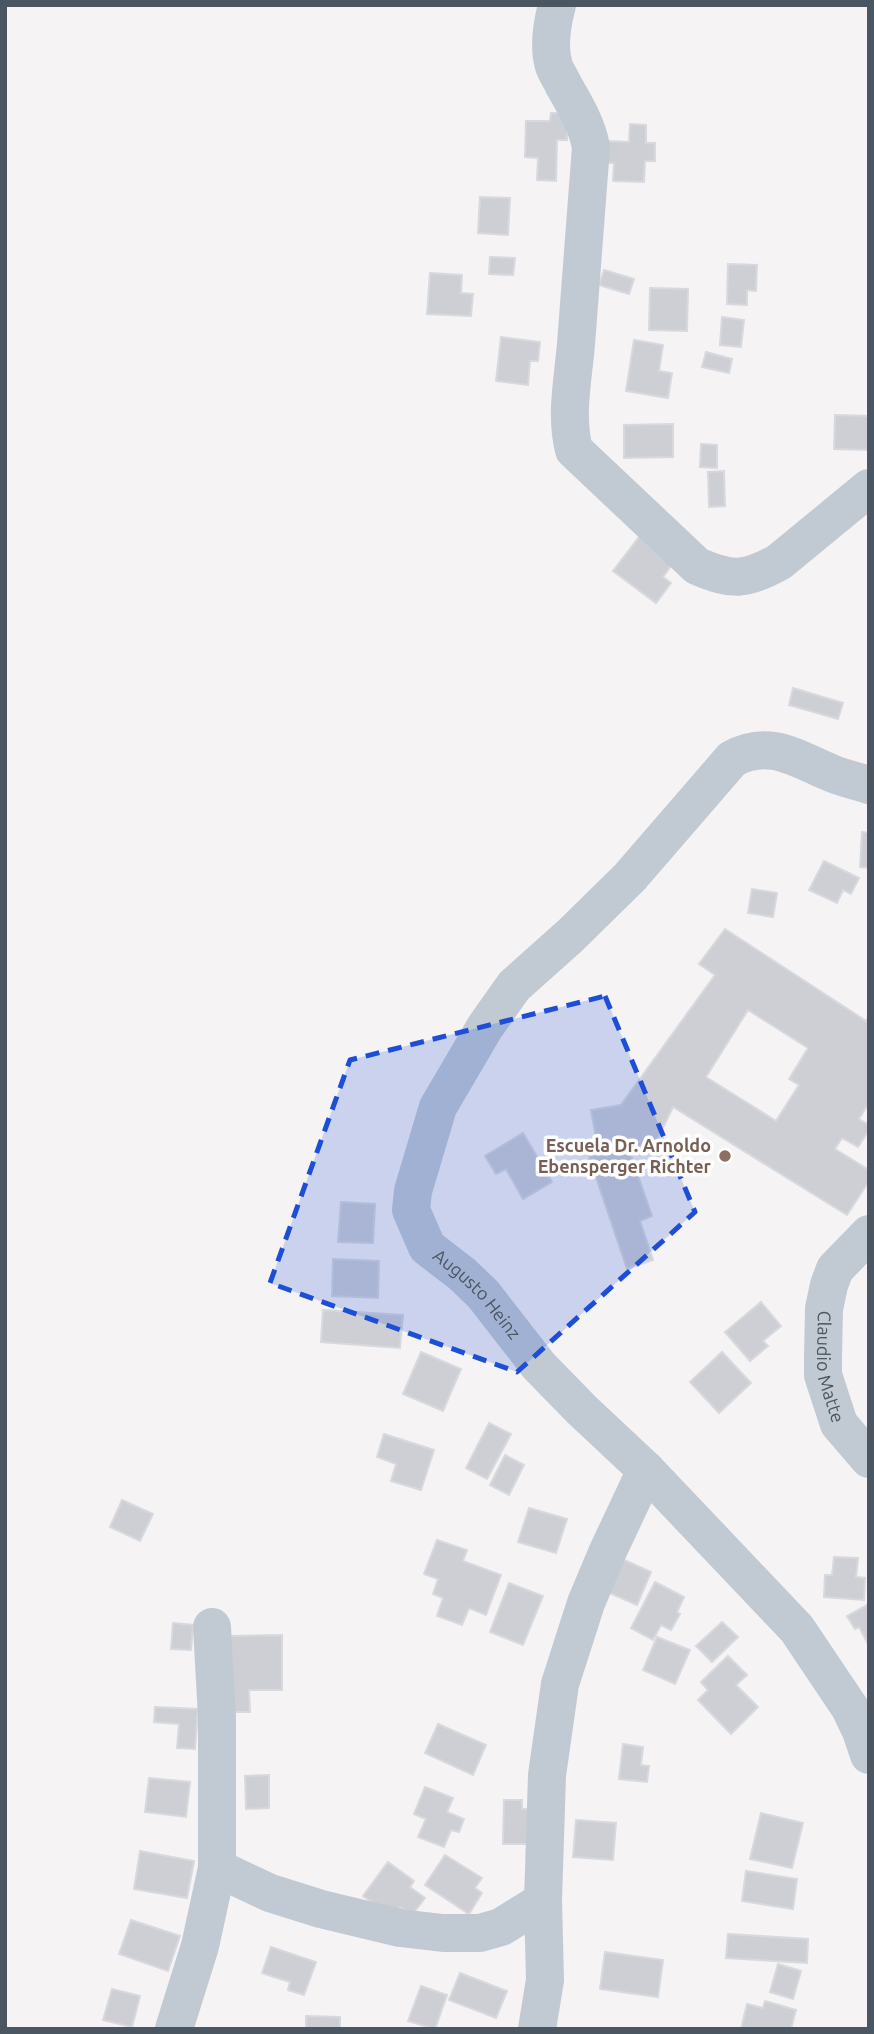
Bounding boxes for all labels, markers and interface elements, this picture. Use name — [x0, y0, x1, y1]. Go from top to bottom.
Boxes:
place label: Escuela Dr. Arnoldo Ebensperger Richter — [538, 1135, 712, 1176]
marker: Escuela Dr. Arnoldo Ebensperger Richter — [717, 1148, 733, 1164]
street label: Augusto Heinz — [430, 1245, 525, 1343]
street label: Claudio Matte — [814, 1310, 849, 1425]

